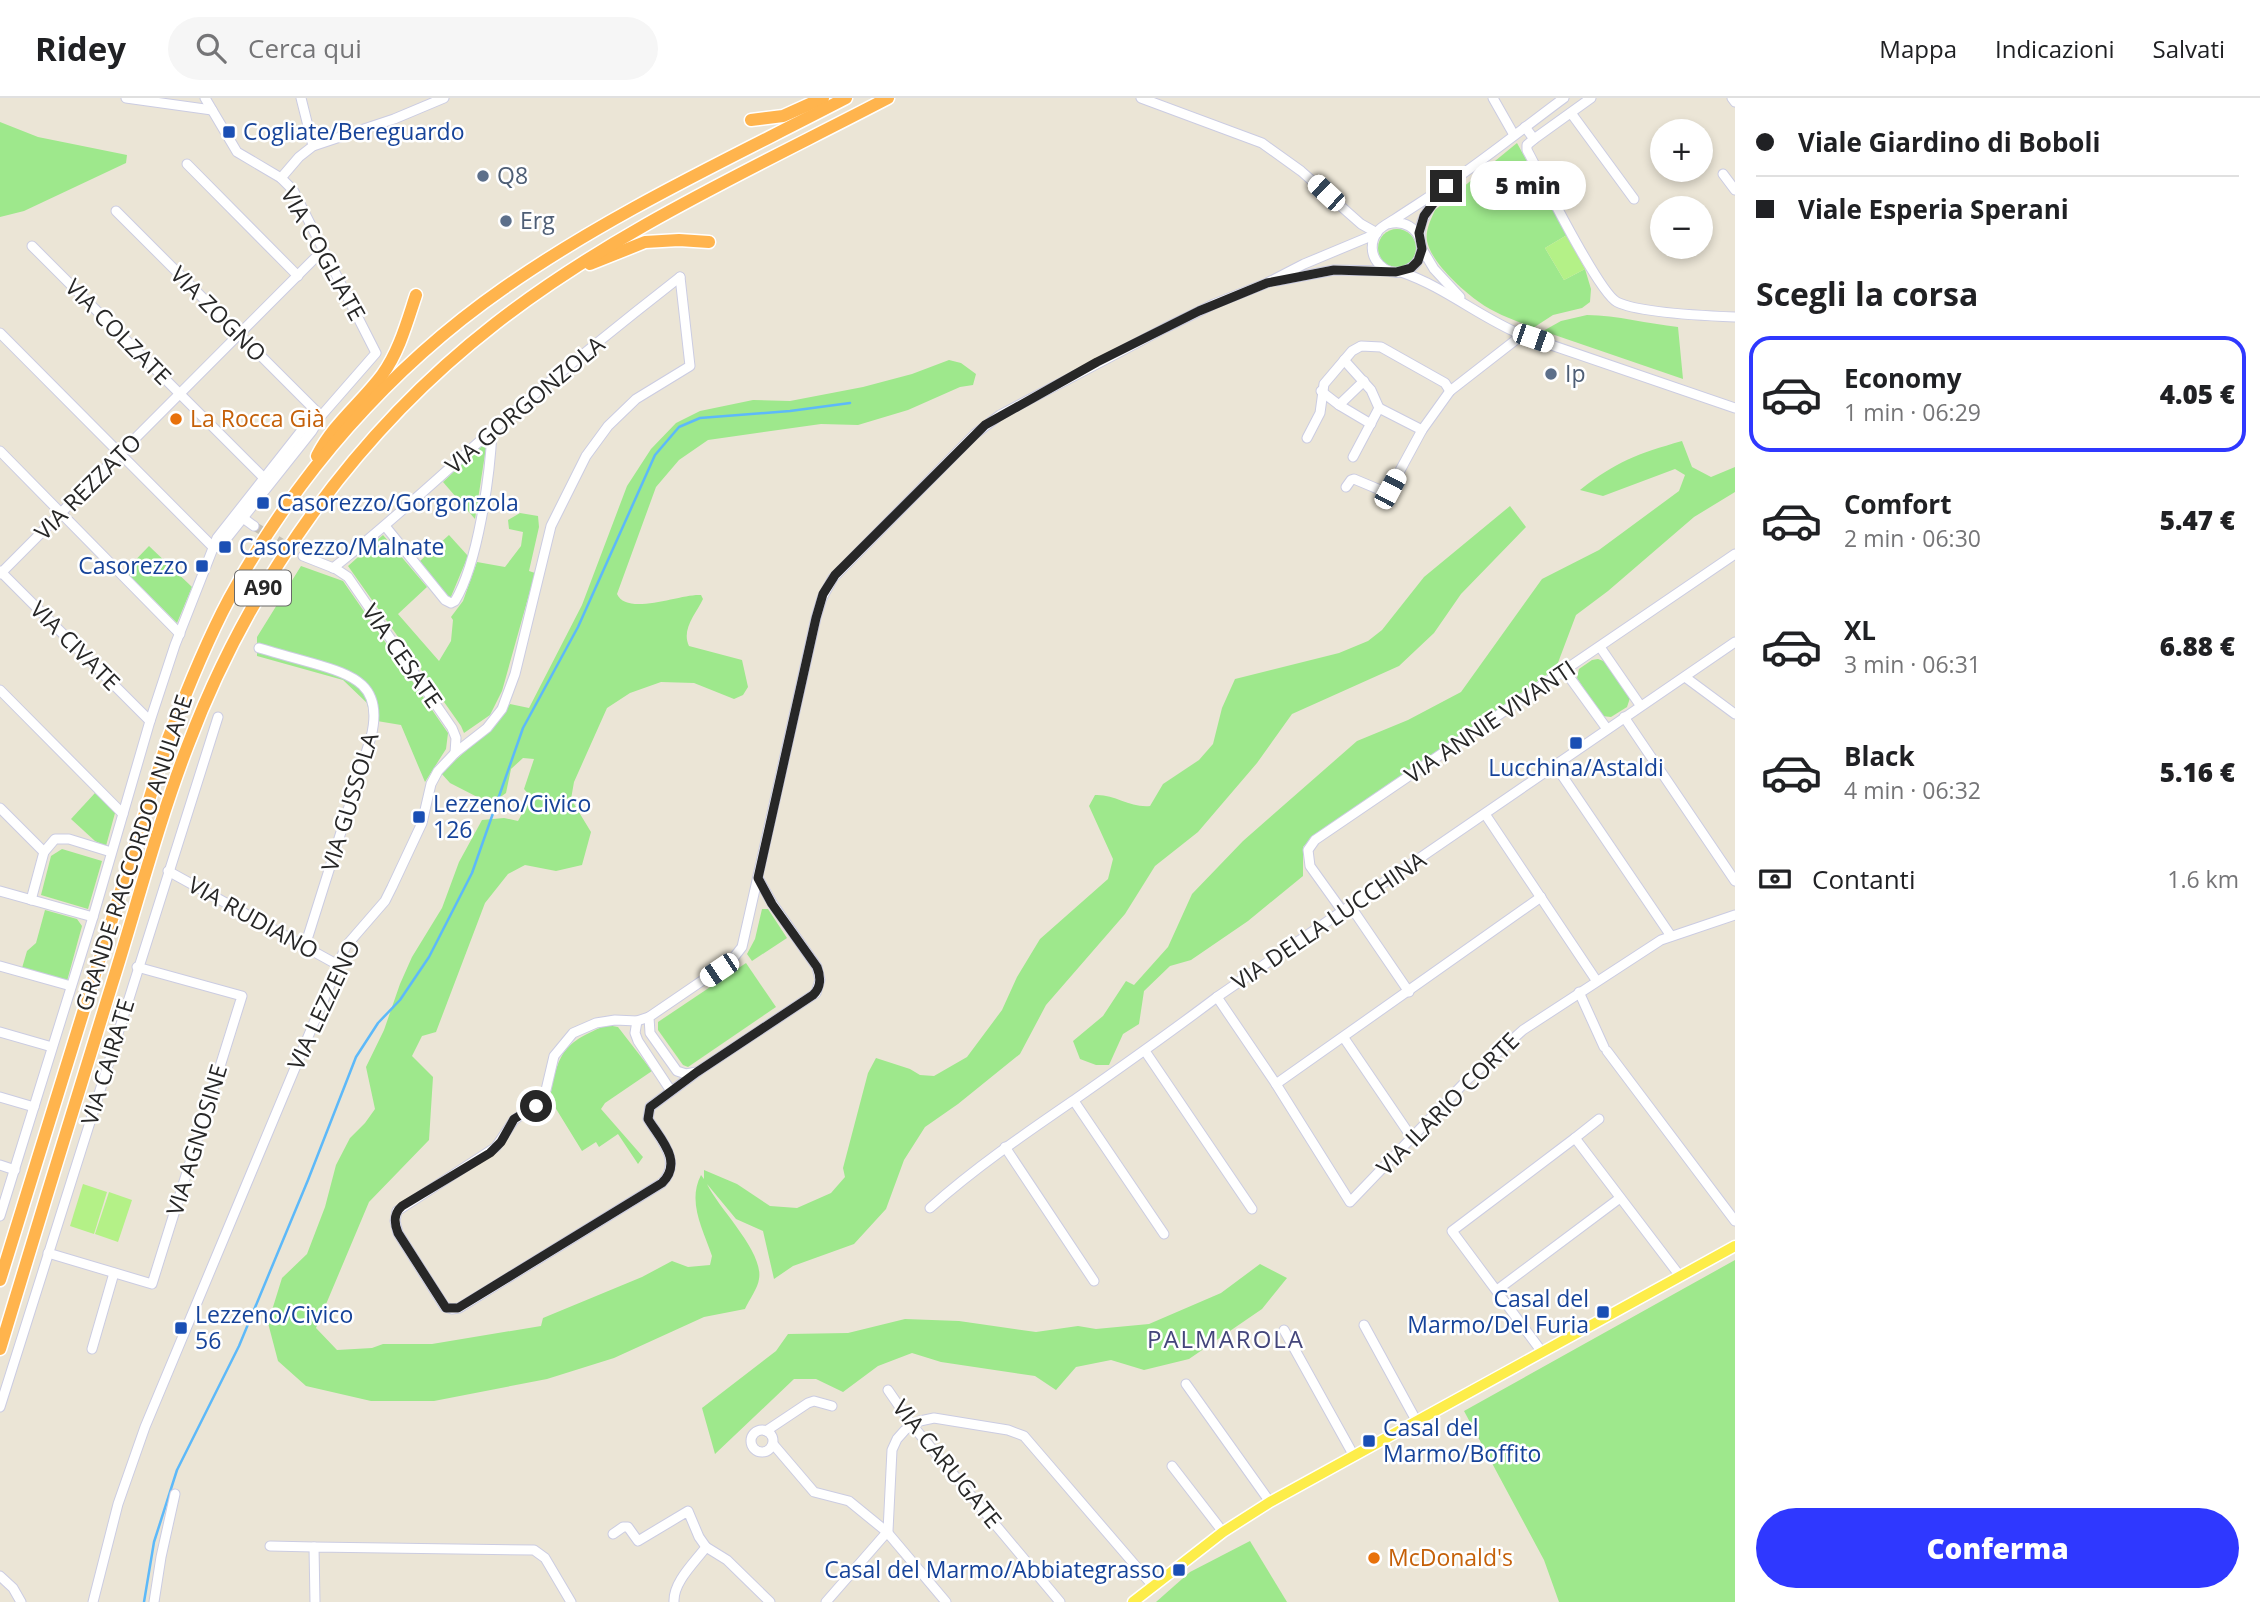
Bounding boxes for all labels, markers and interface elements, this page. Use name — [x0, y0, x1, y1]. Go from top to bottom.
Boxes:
search box — [168, 17, 658, 80]
text: Ridey — [35, 26, 126, 71]
icon: search — [192, 29, 230, 67]
text: Cerca qui — [248, 30, 362, 66]
text: Mappa — [1879, 32, 1957, 65]
text: Indicazioni — [1995, 32, 2115, 65]
text: Salvati — [2153, 32, 2225, 65]
place label: Cogliate/Bereguardo — [243, 115, 465, 147]
map controls — [1650, 119, 1713, 259]
button: + — [1650, 119, 1713, 182]
marker: Cogliate/Bereguardo — [221, 124, 237, 140]
text: Viale Giardino di Boboli — [1798, 124, 2100, 160]
place label: Q8 — [497, 159, 528, 191]
callout: 5 min — [1470, 162, 1586, 210]
marker: Q8 — [475, 168, 491, 184]
text: 5 min — [1495, 169, 1561, 201]
route end — [1430, 170, 1462, 202]
car — [1304, 171, 1349, 215]
street label: VIA COGLIATE — [274, 181, 374, 326]
text: Viale Esperia Sperani — [1798, 191, 2069, 227]
button: − — [1650, 196, 1713, 259]
place label: Erg — [520, 204, 555, 236]
marker: Erg — [498, 213, 514, 229]
street label: VIA ZOGNO — [164, 258, 274, 368]
street label: VIA COLZATE — [59, 271, 179, 391]
text: Scegli la corsa — [1756, 272, 1978, 315]
car — [1510, 321, 1557, 355]
street label: VIA GORGONZOLA — [438, 328, 611, 480]
place label: Ip — [1565, 357, 1586, 389]
text: Economy — [1844, 360, 1962, 396]
icon: car — [1760, 363, 1823, 426]
marker: Ip — [1543, 366, 1559, 382]
text: 4.05 € — [2160, 376, 2235, 412]
text: 1 min · 06:29 — [1844, 396, 1981, 428]
place label: La Rocca Già — [190, 402, 325, 434]
marker: La Rocca Già — [168, 411, 184, 427]
street label: VIA REZZATO — [27, 426, 148, 547]
car — [1371, 466, 1410, 512]
place label: Casorezzo/Gorgonzola — [277, 486, 519, 518]
text: Comfort — [1844, 486, 1951, 522]
icon: car — [1760, 489, 1823, 552]
marker: Casorezzo/Gorgonzola — [255, 495, 271, 511]
text: 5.47 € — [2160, 502, 2235, 538]
text: 2 min · 06:30 — [1844, 522, 1981, 554]
place label: Casorezzo/Malnate — [239, 530, 444, 562]
marker: Casorezzo/Malnate — [217, 539, 233, 555]
place label: Casorezzo — [78, 549, 188, 581]
marker: Casorezzo — [194, 558, 210, 574]
road number: A90 — [235, 570, 291, 606]
street label: VIA CIVATE — [24, 593, 128, 697]
street label: VIA CESATE — [355, 597, 450, 714]
text: XL — [1844, 612, 1876, 648]
icon: car — [1760, 615, 1823, 678]
text: 6.88 € — [2160, 628, 2235, 664]
text: 3 min · 06:31 — [1844, 648, 1981, 680]
street label: VIA ANNIE VIVANTI — [1398, 652, 1581, 790]
street label: GRANDE RACCORDO ANULARE — [67, 690, 199, 1015]
street label: VIA GUSSOLA — [313, 728, 385, 875]
marker: Lucchina/Astaldi — [1568, 735, 1584, 751]
text: Black — [1844, 738, 1915, 774]
icon: car — [1760, 741, 1823, 804]
place label: Lucchina/Astaldi — [1488, 751, 1664, 783]
text: 5.16 € — [2160, 754, 2235, 790]
text: 4 min · 06:32 — [1844, 774, 1981, 806]
place label: Lezzeno/Civico 126 — [433, 787, 591, 845]
marker: Lezzeno/Civico 126 — [411, 809, 427, 825]
street label: VIA DELLA LUCCHINA — [1225, 843, 1432, 997]
icon: cash — [1756, 860, 1794, 898]
text: Contanti — [1812, 861, 1915, 897]
text: 1.6 km — [2167, 863, 2239, 895]
street label: VIA RUDIANO — [183, 868, 324, 966]
street label: VIA LEZZENO — [279, 934, 367, 1075]
car — [696, 950, 743, 990]
street label: VIA CAIRATE — [73, 995, 141, 1129]
street label: VIA ILARIO CORTE — [1369, 1025, 1526, 1182]
street label: VIA AGNOSINE — [158, 1060, 234, 1219]
route start — [520, 1090, 552, 1122]
place label: Casal del Marmo/Del Furia — [1407, 1282, 1589, 1340]
place label: Lezzeno/Civico 56 — [195, 1298, 353, 1356]
marker: Casal del Marmo/Del Furia — [1595, 1304, 1611, 1320]
marker: Lezzeno/Civico 56 — [173, 1320, 189, 1336]
district label: PALMAROLA — [1147, 1322, 1305, 1355]
street label: VIA CARUGATE — [886, 1392, 1010, 1535]
place label: Casal del Marmo/Boffito — [1383, 1411, 1541, 1469]
marker: Casal del Marmo/Boffito — [1361, 1433, 1377, 1449]
button: Conferma — [1756, 1508, 2239, 1588]
place label: McDonald's — [1388, 1541, 1513, 1573]
marker: McDonald's — [1366, 1550, 1382, 1566]
place label: Casal del Marmo/Abbiategrasso — [824, 1553, 1165, 1585]
marker: Casal del Marmo/Abbiategrasso — [1171, 1562, 1187, 1578]

